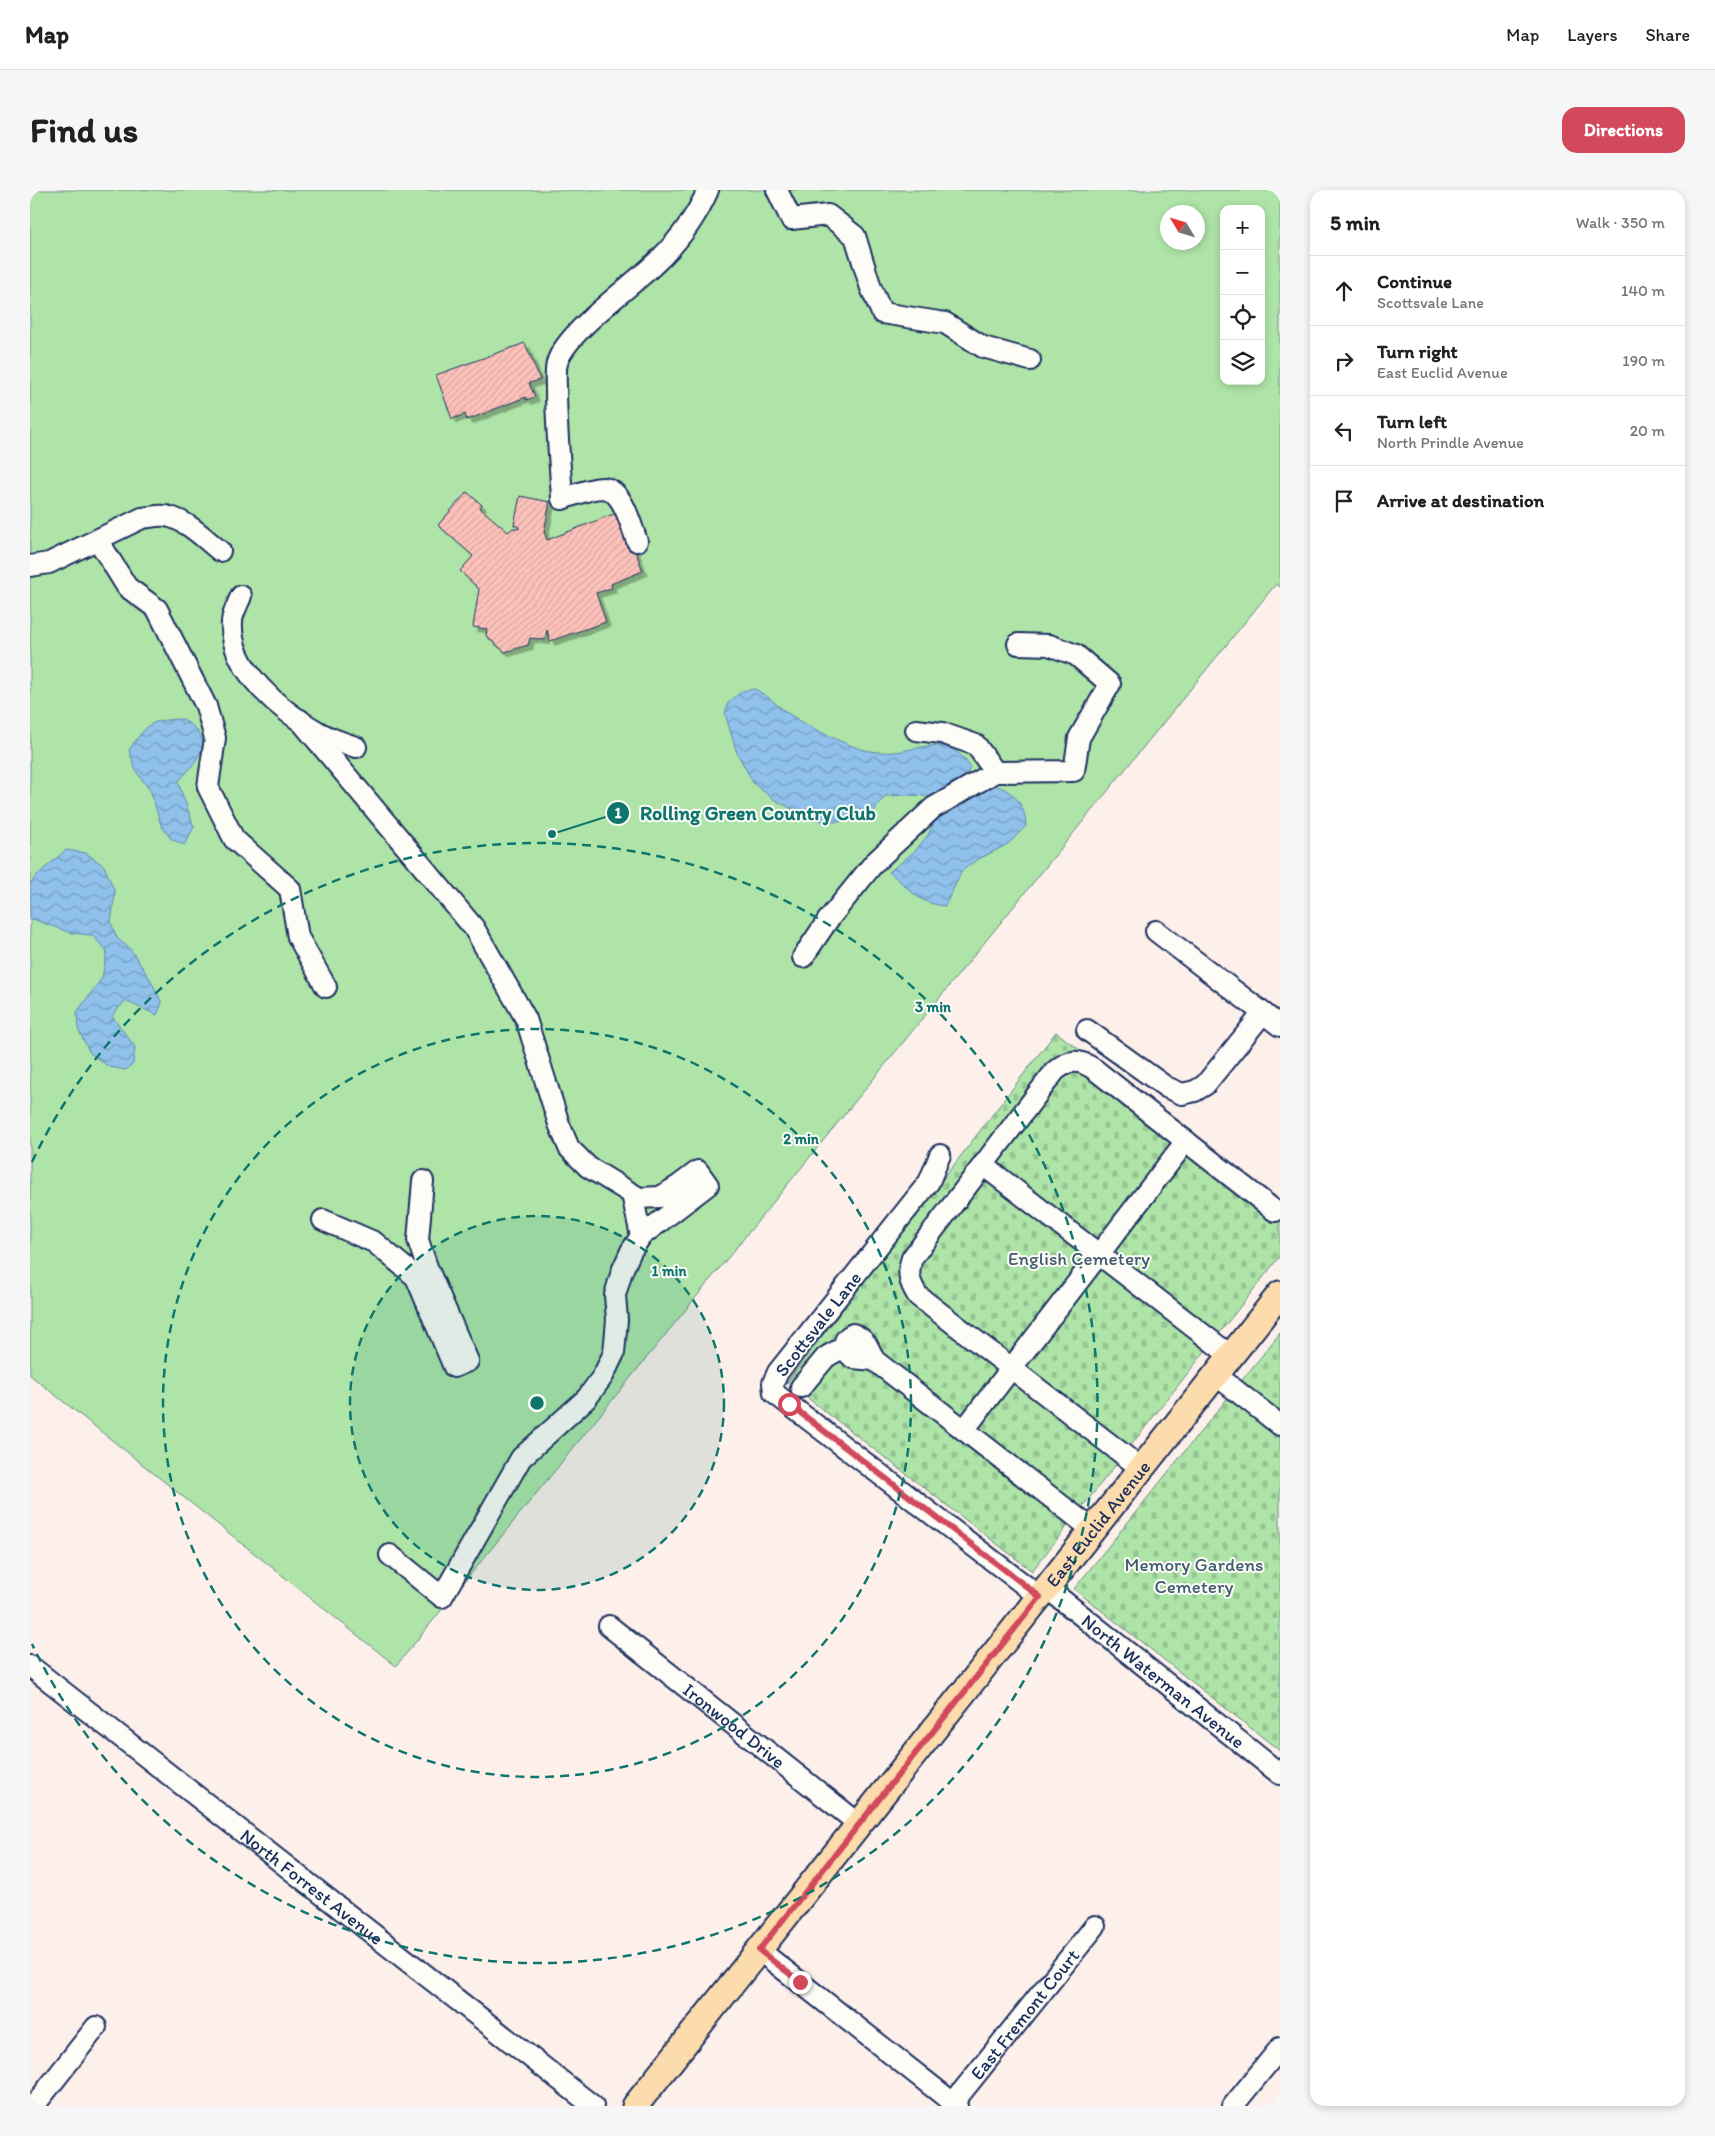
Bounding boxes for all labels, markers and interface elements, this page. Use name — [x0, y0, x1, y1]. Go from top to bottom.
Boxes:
text: Map — [25, 20, 69, 49]
text: Map — [1506, 24, 1539, 46]
text: Layers — [1567, 24, 1617, 46]
text: Share — [1645, 24, 1690, 46]
button: Directions — [1562, 107, 1685, 153]
text: Find us — [30, 109, 138, 151]
north arrow — [1160, 205, 1205, 250]
map controls — [1220, 205, 1265, 385]
button: + — [1220, 205, 1265, 250]
text: 5 min — [1330, 210, 1380, 235]
text: Walk · 350 m — [1576, 213, 1665, 232]
button: − — [1220, 250, 1265, 295]
text: Continue — [1377, 270, 1452, 293]
icon: ahead — [1330, 277, 1358, 305]
text: 140 m — [1621, 281, 1665, 300]
text: Scottsvale Lane — [1377, 293, 1484, 312]
button: locate — [1220, 295, 1265, 340]
button: layers — [1220, 340, 1265, 385]
text: Turn right — [1377, 340, 1458, 363]
icon: right — [1330, 347, 1358, 375]
text: 190 m — [1622, 351, 1665, 370]
text: East Euclid Avenue — [1377, 363, 1508, 382]
text: Turn left — [1377, 410, 1447, 433]
icon: left — [1330, 417, 1358, 445]
text: 20 m — [1630, 421, 1665, 440]
text: North Prindle Avenue — [1377, 433, 1524, 452]
icon: arrive — [1330, 487, 1358, 515]
text: Arrive at destination — [1377, 489, 1544, 512]
callout: Rolling Green Country Club — [605, 795, 886, 830]
text: Rolling Green Country Club — [640, 801, 876, 826]
text: 1 — [615, 804, 622, 822]
text: 3 min — [915, 998, 952, 1016]
text: 2 min — [783, 1130, 820, 1148]
park label: English Cemetery — [1008, 1247, 1150, 1270]
text: 1 min — [652, 1262, 687, 1280]
street label: Scottsvale Lane — [770, 1267, 866, 1381]
route start — [778, 1393, 801, 1416]
centre of rings — [528, 1394, 546, 1412]
street label: East Euclid Avenue — [1040, 1455, 1155, 1591]
park label: Memory Gardens Cemetery — [1124, 1553, 1264, 1598]
street label: North Waterman Avenue — [1077, 1609, 1250, 1753]
street label: Ironwood Drive — [679, 1678, 790, 1773]
street label: North Forrest Avenue — [236, 1823, 388, 1950]
street label: East Fremont Court — [965, 1944, 1084, 2084]
route end — [789, 1971, 812, 1994]

